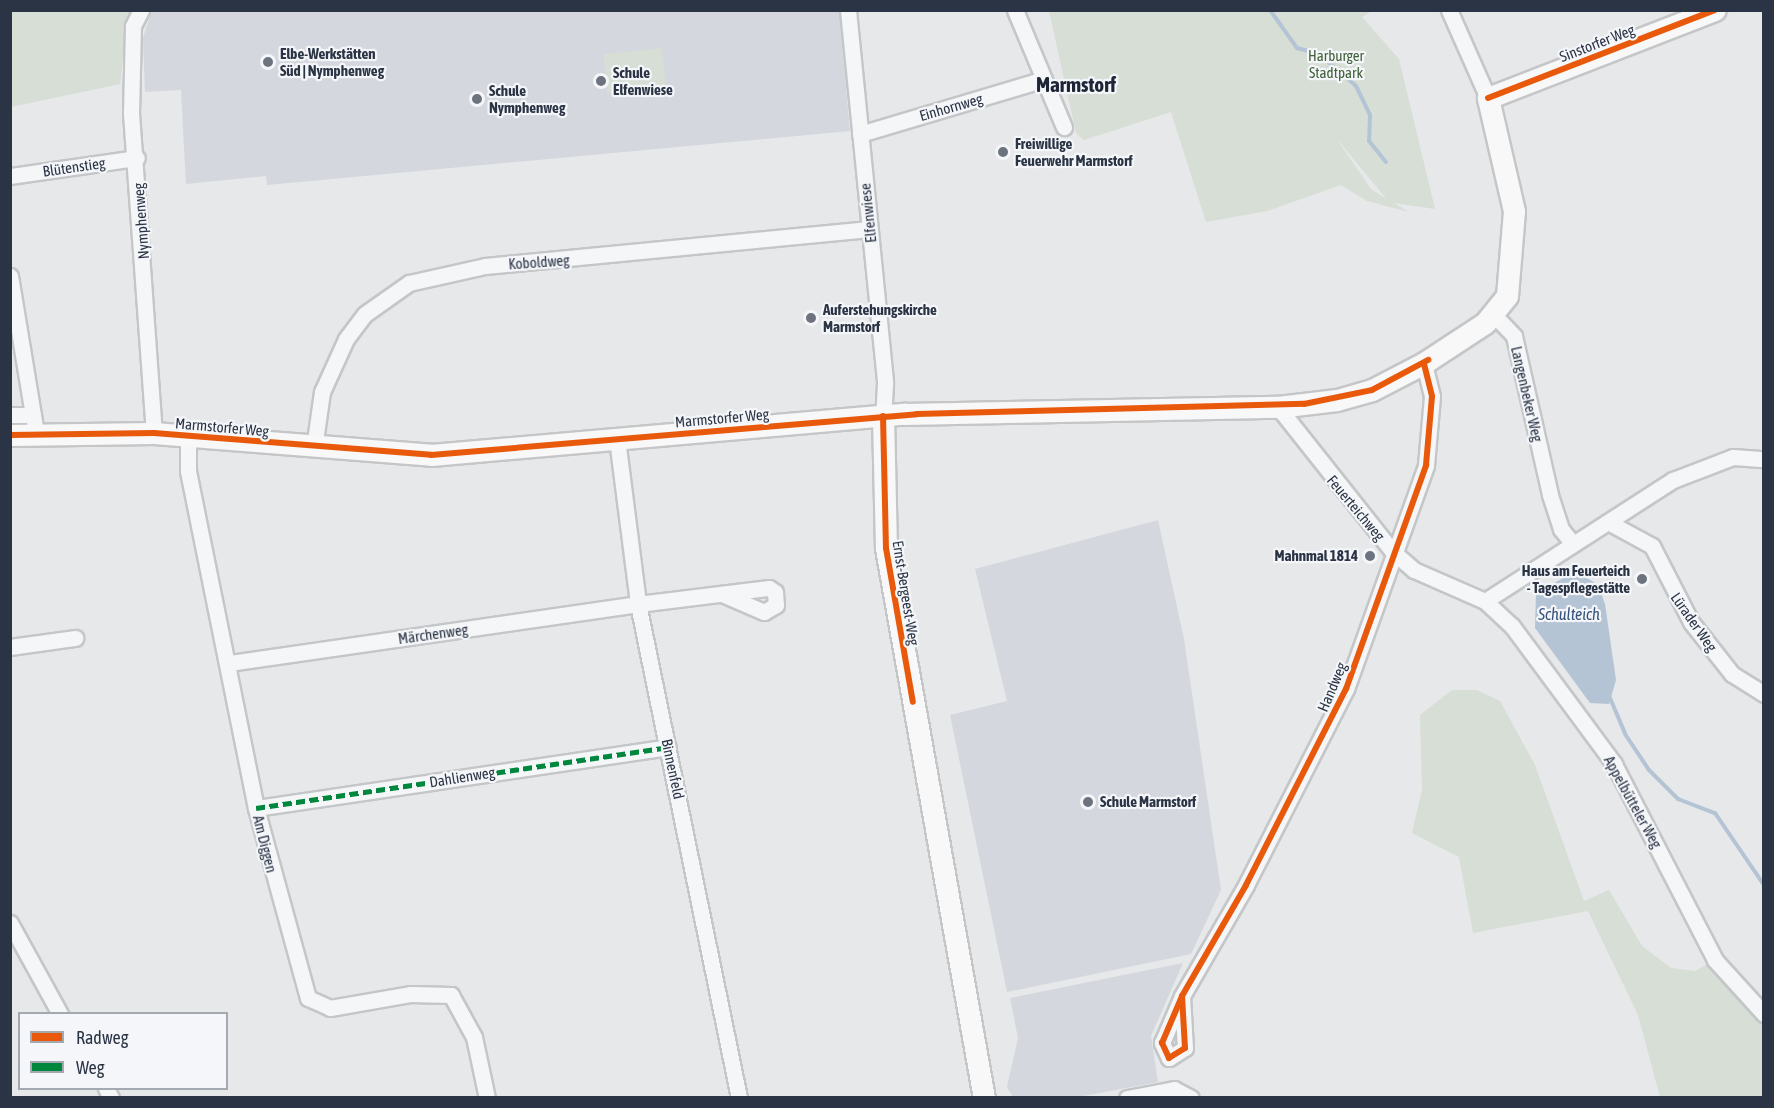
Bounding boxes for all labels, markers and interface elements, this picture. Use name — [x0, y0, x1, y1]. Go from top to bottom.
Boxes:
street label: Sinstorfer Weg — [1557, 20, 1637, 66]
place label: Elbe-Werkstätten Süd | Nymphenweg — [280, 44, 384, 79]
park label: Harburger Stadtpark — [1308, 46, 1364, 81]
marker: Elbe-Werkstätten Süd | Nymphenweg — [261, 55, 275, 69]
place label: Schule Elfenwiese — [613, 63, 673, 98]
district label: Marmstorf — [1036, 71, 1116, 97]
marker: Schule Elfenwiese — [594, 74, 608, 88]
place label: Schule Nymphenweg — [489, 81, 565, 116]
street label: Einhornweg — [917, 89, 985, 125]
marker: Schule Nymphenweg — [470, 92, 484, 106]
place label: Freiwillige Feuerwehr Marmstorf — [1015, 134, 1133, 169]
marker: Freiwillige Feuerwehr Marmstorf — [996, 145, 1010, 159]
street label: Blütenstieg — [42, 154, 106, 180]
street label: Nymphenweg — [129, 182, 153, 260]
street label: Elfenwiese — [856, 182, 880, 244]
street label: Koboldweg — [508, 251, 570, 273]
place label: Auferstehungskirche Marmstorf — [823, 300, 937, 335]
marker: Auferstehungskirche Marmstorf — [804, 311, 818, 325]
street label: Langenbeker Weg — [1507, 344, 1547, 444]
street label: Marmstorfer Weg — [674, 405, 770, 431]
street label: Marmstorfer Weg — [174, 414, 270, 440]
street label: Feuerteichweg — [1323, 471, 1389, 545]
street label: Ernst-Bergeest-Weg — [889, 539, 923, 647]
place label: Mahnmal 1814 — [1274, 547, 1358, 565]
marker: Mahnmal 1814 — [1363, 549, 1377, 563]
place label: Haus am Feuerteich - Tagespflegestätte — [1522, 561, 1630, 596]
marker: Haus am Feuerteich - Tagespflegestätte — [1635, 572, 1649, 586]
street label: Lürader Weg — [1667, 589, 1721, 655]
water label: Schulteich — [1538, 604, 1600, 624]
street label: Märchenweg — [397, 620, 469, 648]
street label: Handweg — [1314, 659, 1350, 715]
street label: Binnenfeld — [658, 737, 688, 801]
street label: Appelbütteler Weg — [1600, 753, 1666, 851]
street label: Dahlienweg — [428, 763, 496, 791]
place label: Schule Marmstorf — [1100, 793, 1196, 811]
marker: Schule Marmstorf — [1081, 795, 1095, 809]
street label: Am Diggen — [249, 813, 281, 875]
legend — [18, 1012, 228, 1090]
text: Radweg — [76, 1027, 128, 1048]
text: Weg — [76, 1057, 104, 1078]

